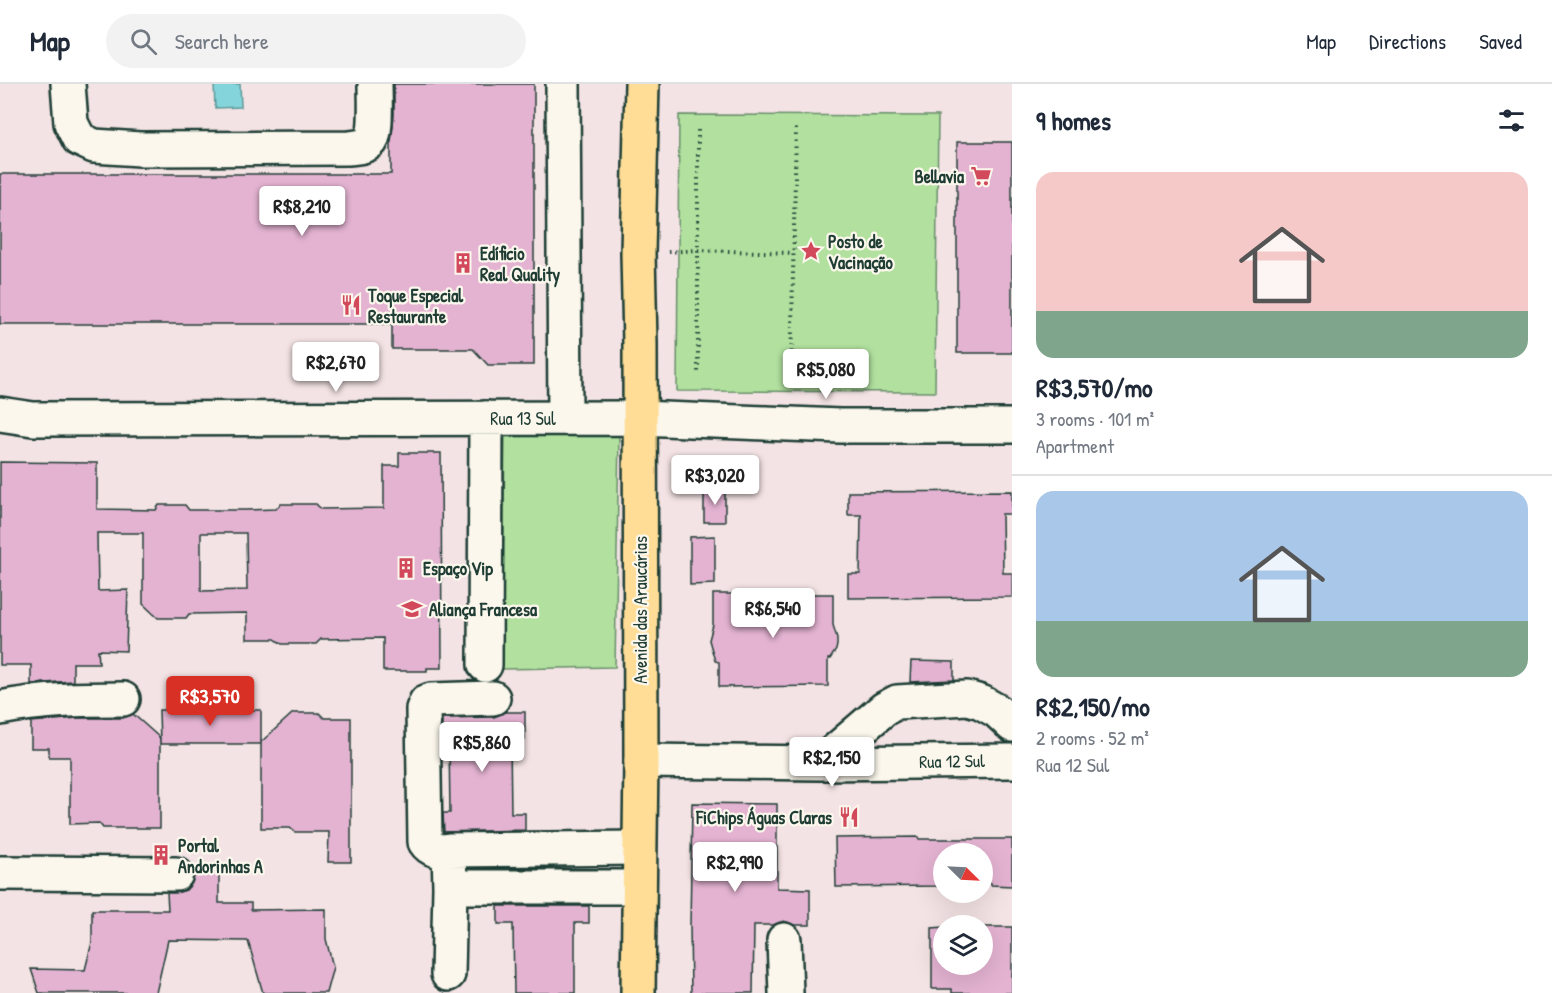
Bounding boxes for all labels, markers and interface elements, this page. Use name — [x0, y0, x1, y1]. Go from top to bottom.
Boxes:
search box — [106, 14, 526, 68]
text: Map — [30, 22, 70, 60]
icon: search — [127, 25, 160, 58]
text: Search here — [175, 26, 269, 56]
text: Map — [1306, 27, 1336, 56]
text: Directions — [1369, 27, 1446, 56]
text: Saved — [1479, 27, 1522, 56]
text: 9 homes — [1036, 103, 1111, 138]
icon: filters — [1495, 104, 1528, 137]
place label: Bellavia — [915, 164, 965, 189]
supermarket icon: Bellavia — [969, 164, 993, 188]
pin: R$8,210 — [247, 186, 357, 237]
text: R$8,210 — [273, 192, 331, 219]
icon: home — [1228, 211, 1336, 319]
place label: Posto de Vacinação — [828, 229, 893, 275]
place icon: Posto de Vacinação — [799, 239, 823, 263]
place label: Edíficio Real Quality — [480, 241, 560, 288]
building icon: Edíficio Real Quality — [451, 251, 475, 275]
place label: Toque Especial Restaurante — [367, 283, 464, 329]
restaurant icon: Toque Especial Restaurante — [339, 293, 363, 317]
pin: R$2,670 — [281, 342, 391, 393]
text: R$2,670 — [306, 348, 366, 375]
pin: R$5,080 — [771, 349, 881, 400]
text: R$5,080 — [797, 355, 855, 382]
text: R$3,570/mo — [1036, 370, 1153, 405]
text: 3 rooms · 101 m² — [1036, 405, 1154, 432]
street label: Rua 13 Sul — [490, 406, 556, 431]
text: Apartment — [1036, 432, 1114, 459]
pin: R$3,020 — [660, 455, 770, 506]
text: R$3,020 — [685, 461, 745, 488]
icon: home — [1228, 530, 1336, 638]
street label: Avenida das Araucárias — [628, 536, 653, 684]
building icon: Espaço Vip — [394, 556, 418, 580]
place label: Espaço Vip — [423, 556, 493, 582]
pin: R$6,540 — [718, 588, 828, 639]
text: R$6,540 — [745, 594, 801, 621]
school or university icon: Aliança Francesa — [400, 597, 424, 621]
place label: Aliança Francesa — [429, 597, 538, 622]
pin: R$3,570 — [155, 676, 265, 727]
text: R$3,570 — [180, 682, 240, 709]
text: R$2,150/mo — [1036, 689, 1150, 724]
pin: R$5,860 — [427, 722, 537, 773]
text: 2 rooms · 52 m² — [1036, 724, 1149, 751]
text: R$5,860 — [453, 728, 511, 755]
pin: R$2,150 — [777, 737, 887, 788]
text: R$2,150 — [803, 743, 861, 770]
street label: Rua 12 Sul — [919, 748, 985, 774]
text: Rua 12 Sul — [1036, 751, 1109, 778]
place label: FiChips Águas Claras — [695, 805, 832, 831]
restaurant icon: FiChips Águas Claras — [837, 805, 861, 829]
place label: Portal Andorinhas A — [178, 833, 263, 879]
pin: R$2,990 — [680, 842, 790, 893]
building icon: Portal Andorinhas A — [149, 843, 173, 867]
north arrow — [933, 843, 993, 903]
map controls — [933, 843, 993, 975]
text: R$2,990 — [707, 848, 763, 875]
button: layers — [933, 915, 993, 975]

